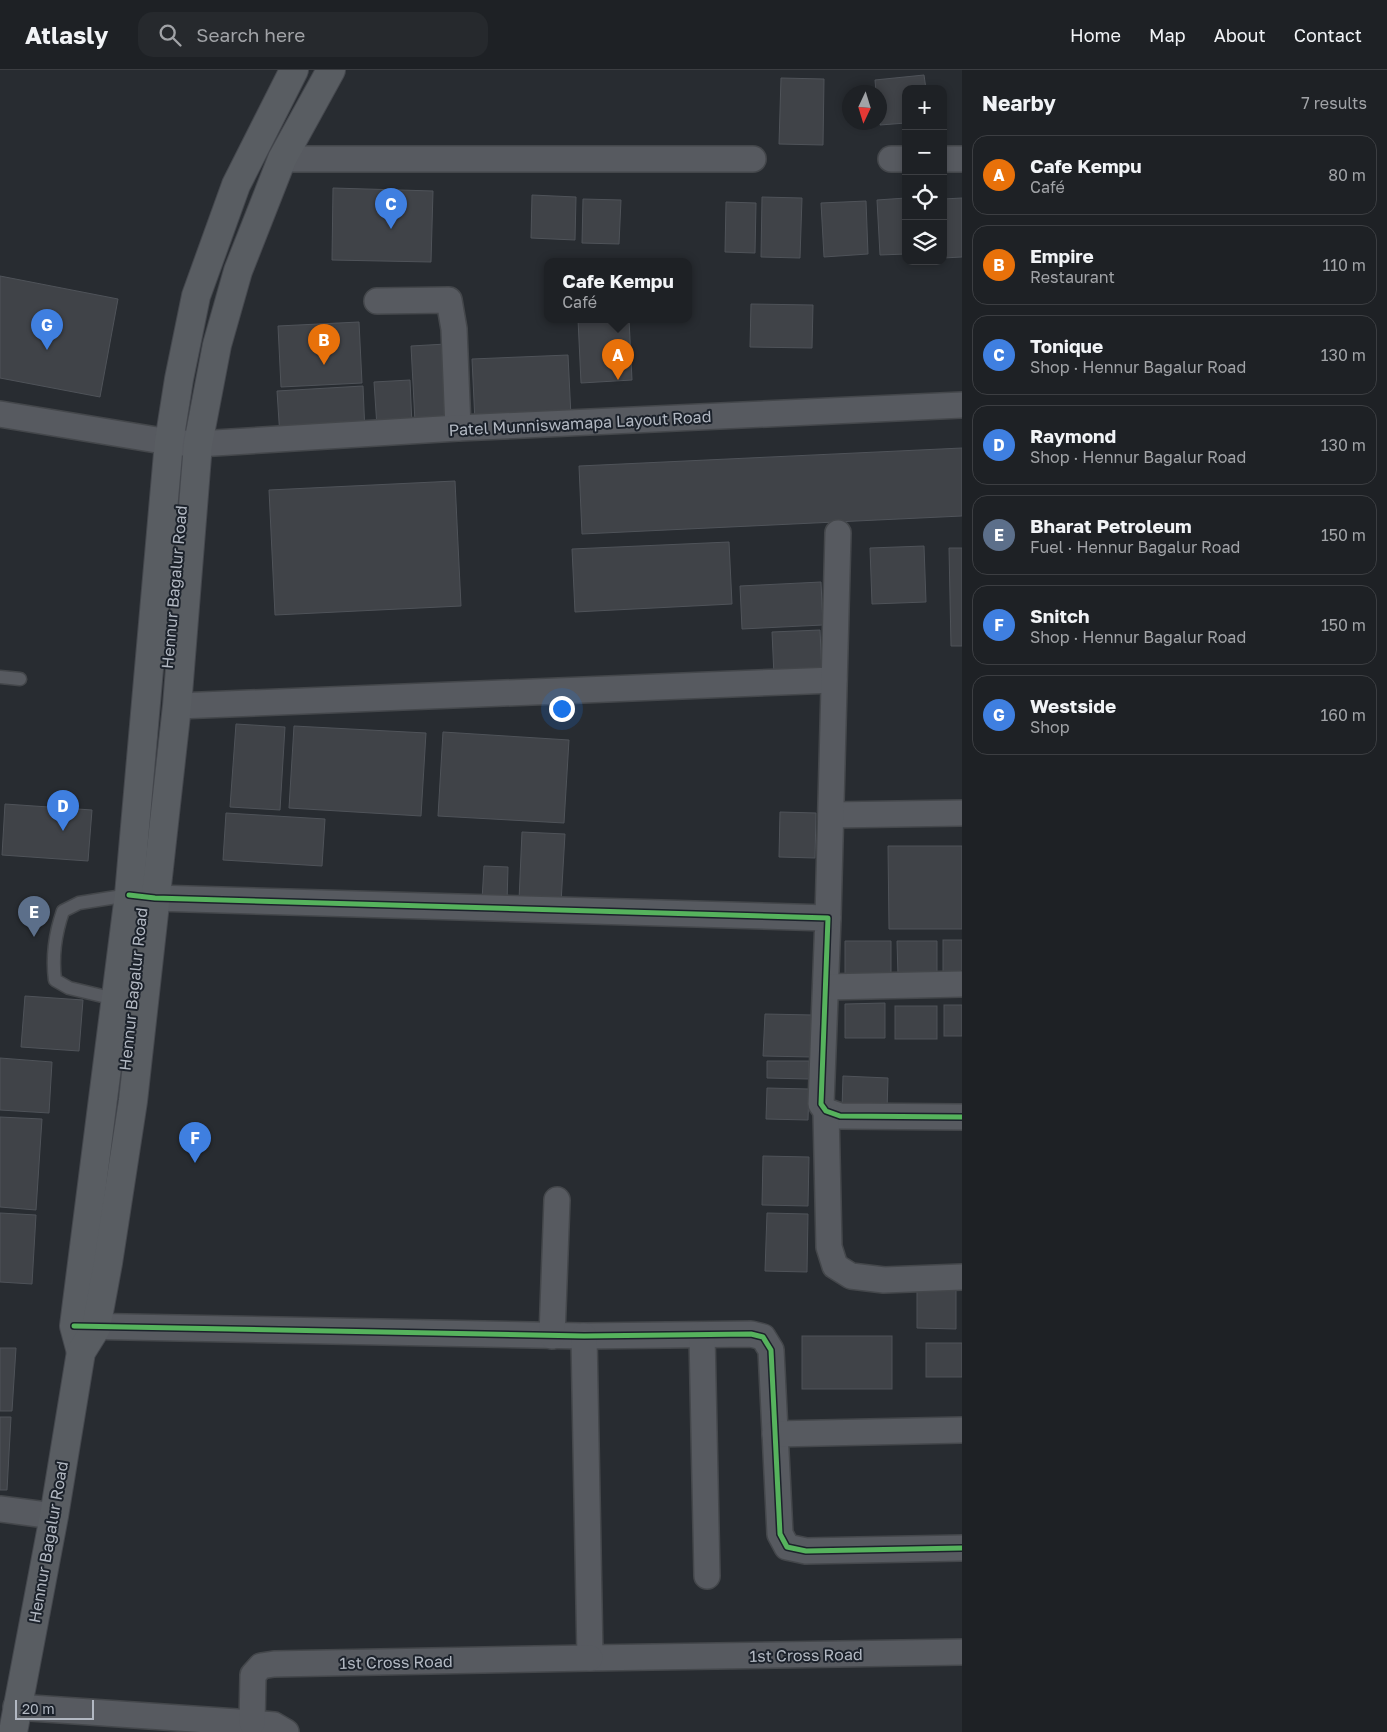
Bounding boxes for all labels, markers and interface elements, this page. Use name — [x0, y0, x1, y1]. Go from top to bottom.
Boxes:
search box — [138, 12, 488, 57]
text: Atlasly — [25, 20, 108, 49]
icon: search — [156, 21, 184, 49]
text: Search here — [196, 23, 305, 46]
text: Home — [1070, 24, 1121, 46]
text: Map — [1149, 24, 1186, 46]
text: About — [1214, 24, 1266, 46]
text: Contact — [1294, 24, 1362, 46]
north arrow — [842, 85, 887, 130]
map controls — [902, 85, 947, 265]
button: + — [902, 85, 947, 130]
text: Nearby — [982, 90, 1056, 116]
text: 7 results — [1301, 93, 1367, 113]
button: − — [902, 130, 947, 175]
text: Cafe Kempu — [1030, 154, 1142, 177]
text: A — [993, 165, 1005, 185]
text: 80 m — [1328, 165, 1366, 185]
button: locate — [902, 175, 947, 220]
text: Café — [1030, 177, 1065, 197]
pin: C — [375, 188, 407, 229]
button: layers — [902, 220, 947, 265]
text: Empire — [1030, 244, 1094, 267]
text: B — [993, 255, 1005, 275]
text: 110 m — [1322, 255, 1366, 275]
popup — [544, 258, 692, 323]
text: Restaurant — [1030, 267, 1115, 287]
text: Cafe Kempu — [562, 269, 674, 292]
text: Café — [562, 292, 597, 312]
pin: G — [31, 309, 63, 350]
pin: B — [308, 324, 340, 365]
text: Tonique — [1030, 334, 1103, 357]
pin: A — [602, 339, 634, 380]
text: C — [993, 345, 1005, 365]
text: 130 m — [1321, 345, 1366, 365]
text: Shop · Hennur Bagalur Road — [1030, 357, 1246, 377]
street label: Patel Munniswamapa Layout Road — [448, 406, 712, 440]
text: Raymond — [1030, 424, 1116, 447]
text: D — [993, 435, 1005, 455]
text: 130 m — [1321, 435, 1366, 455]
text: Shop · Hennur Bagalur Road — [1030, 447, 1246, 467]
street label: Hennur Bagalur Road — [157, 504, 191, 670]
text: Bharat Petroleum — [1030, 514, 1192, 537]
text: E — [994, 525, 1004, 545]
text: 150 m — [1321, 525, 1366, 545]
text: Fuel · Hennur Bagalur Road — [1030, 537, 1240, 557]
text: Snitch — [1030, 604, 1089, 627]
text: F — [994, 615, 1004, 635]
text: 150 m — [1321, 615, 1366, 635]
text: Shop · Hennur Bagalur Road — [1030, 627, 1246, 647]
text: Westside — [1030, 694, 1116, 717]
your location — [549, 696, 575, 722]
text: G — [993, 705, 1005, 725]
text: 160 m — [1320, 705, 1366, 725]
text: Shop — [1030, 717, 1070, 737]
pin: D — [47, 790, 79, 831]
pin: E — [18, 896, 50, 937]
street label: Hennur Bagalur Road — [114, 906, 152, 1072]
pin: F — [179, 1122, 211, 1163]
street label: Hennur Bagalur Road — [24, 1460, 72, 1624]
street label: 1st Cross Road — [749, 1644, 863, 1666]
street label: 1st Cross Road — [339, 1651, 453, 1673]
scale bar — [15, 1697, 94, 1720]
text: 20 m — [22, 1700, 55, 1717]

